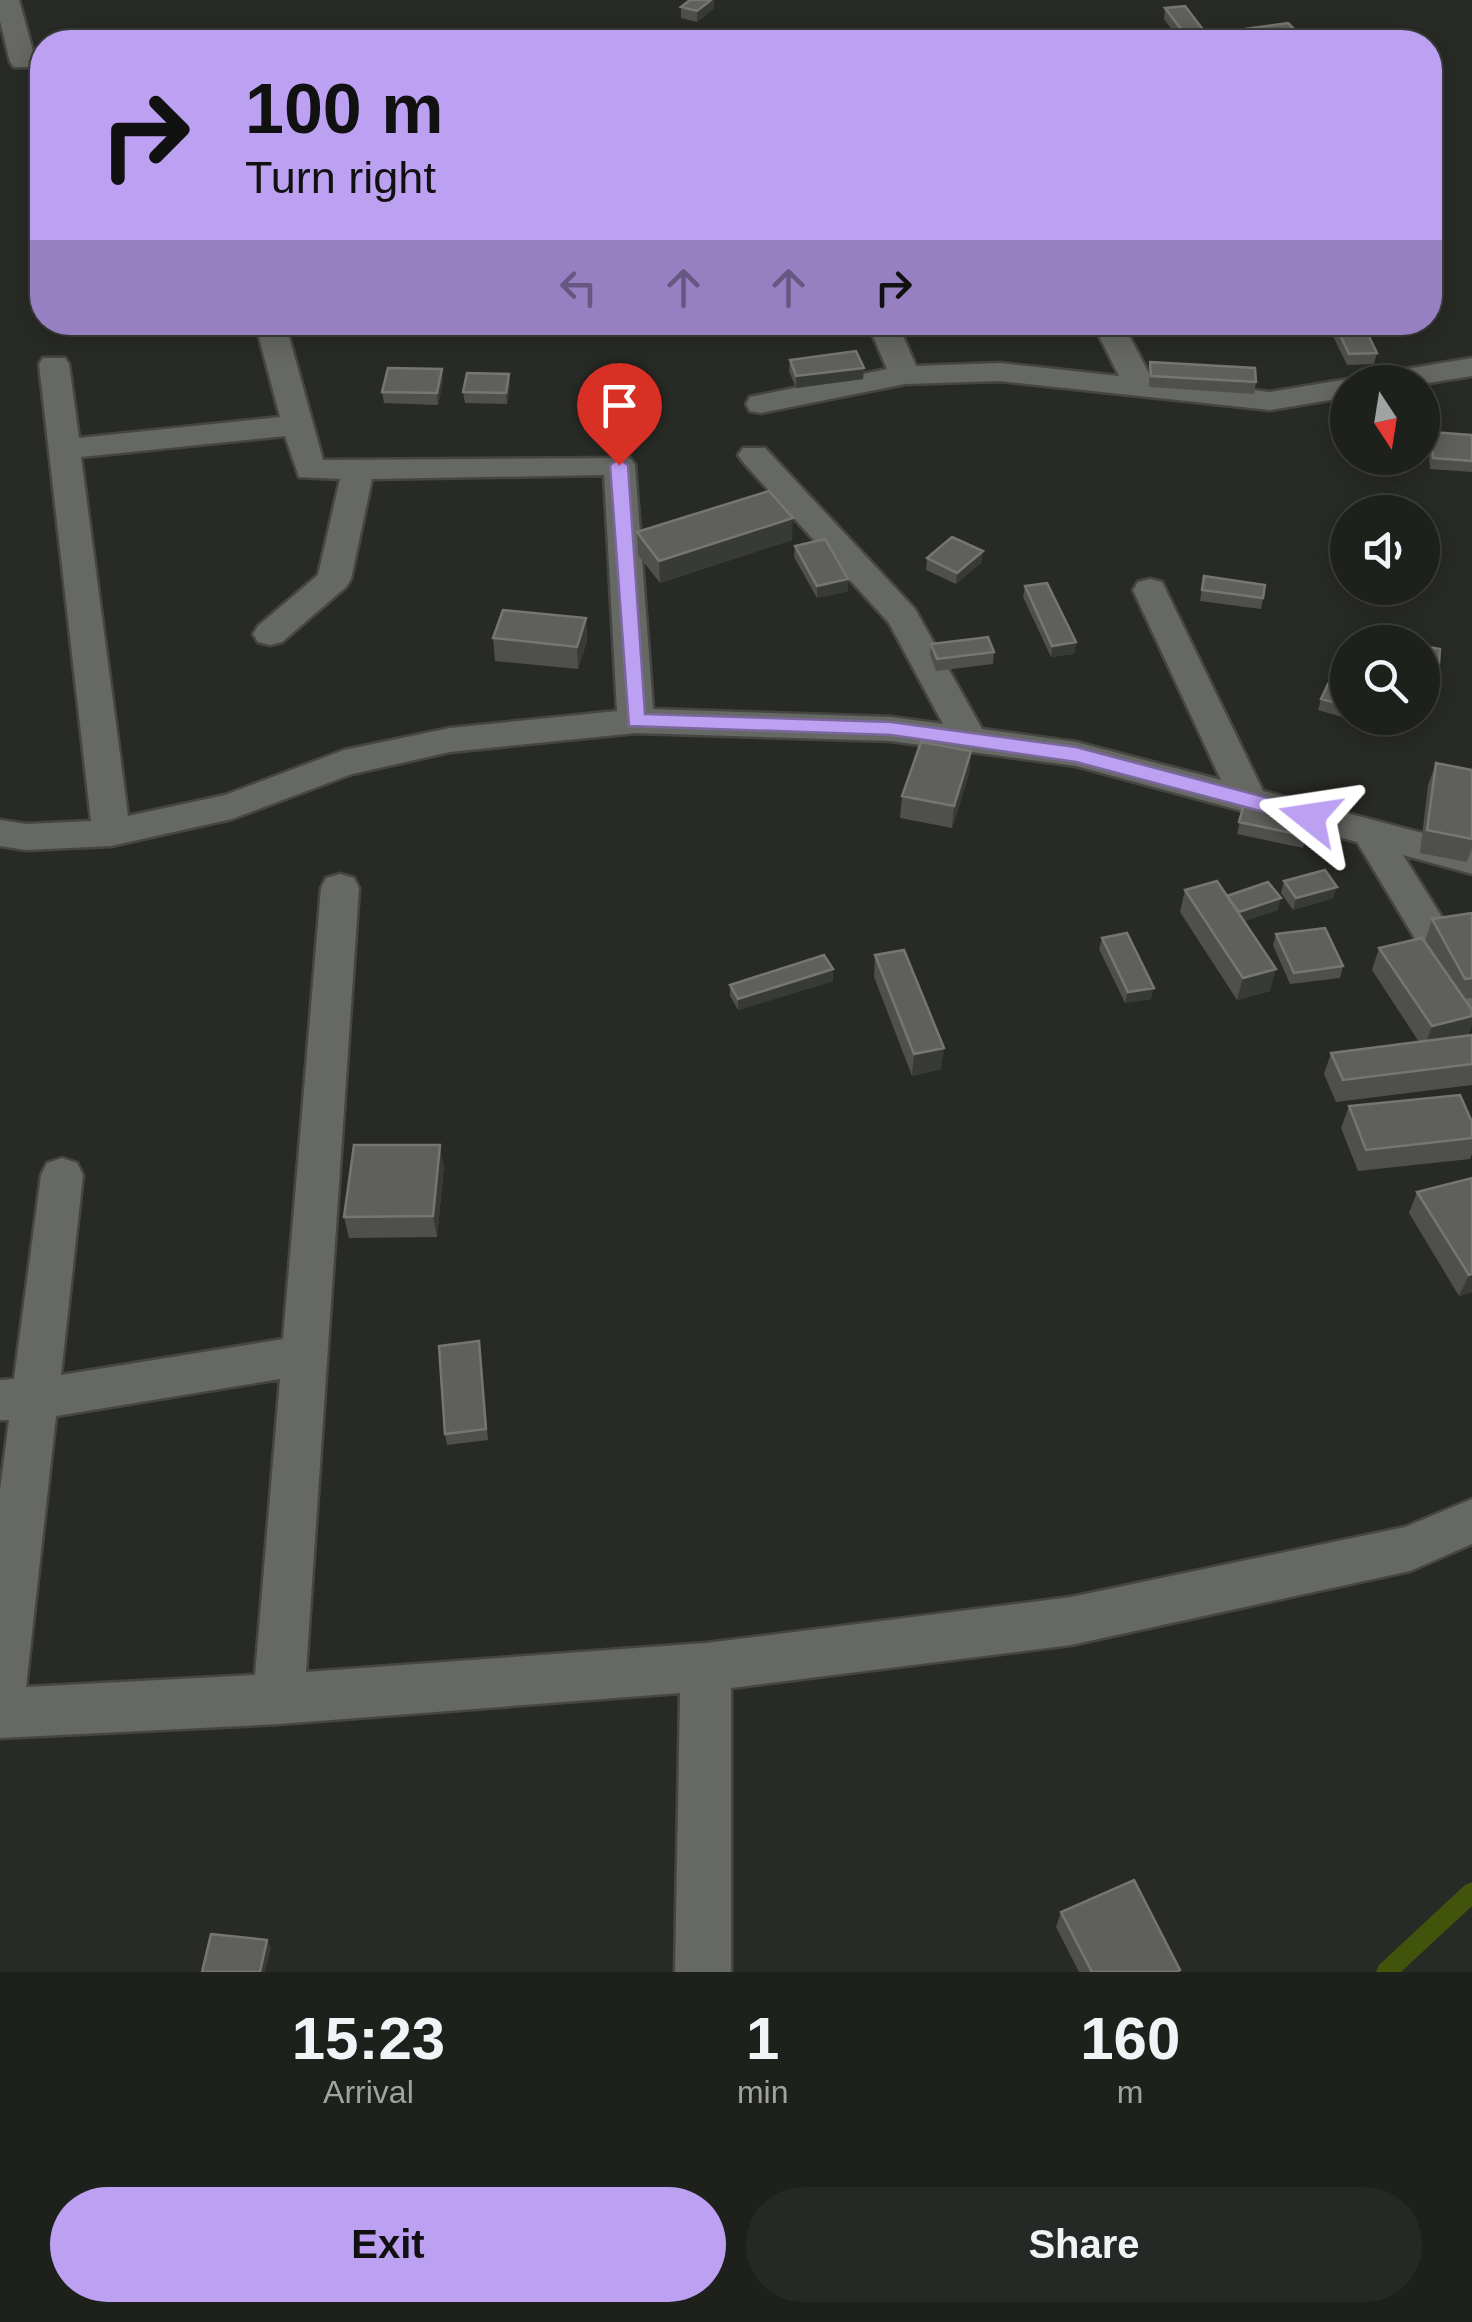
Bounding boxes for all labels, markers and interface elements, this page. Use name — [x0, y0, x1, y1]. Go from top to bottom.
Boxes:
icon: right — [80, 70, 210, 200]
text: 100 m — [245, 70, 443, 148]
text: Turn right — [245, 152, 436, 203]
icon: left — [551, 260, 606, 315]
icon: ahead — [656, 260, 711, 315]
icon: ahead — [761, 260, 816, 315]
icon: right — [866, 260, 921, 315]
pin — [577, 363, 662, 466]
north arrow — [1330, 365, 1440, 475]
map controls — [1330, 365, 1440, 735]
icon: arrive — [592, 378, 647, 433]
button: sound — [1330, 495, 1440, 605]
button: search — [1330, 625, 1440, 735]
position arrow — [1258, 765, 1362, 869]
text: 15:23 — [292, 2005, 445, 2072]
text: 1 — [746, 2005, 779, 2072]
text: 160 — [1080, 2005, 1180, 2072]
text: Arrival — [323, 2074, 414, 2110]
text: min — [737, 2074, 788, 2110]
text: m — [1117, 2074, 1144, 2110]
button: Exit — [50, 2187, 726, 2302]
button: Share — [746, 2187, 1422, 2302]

